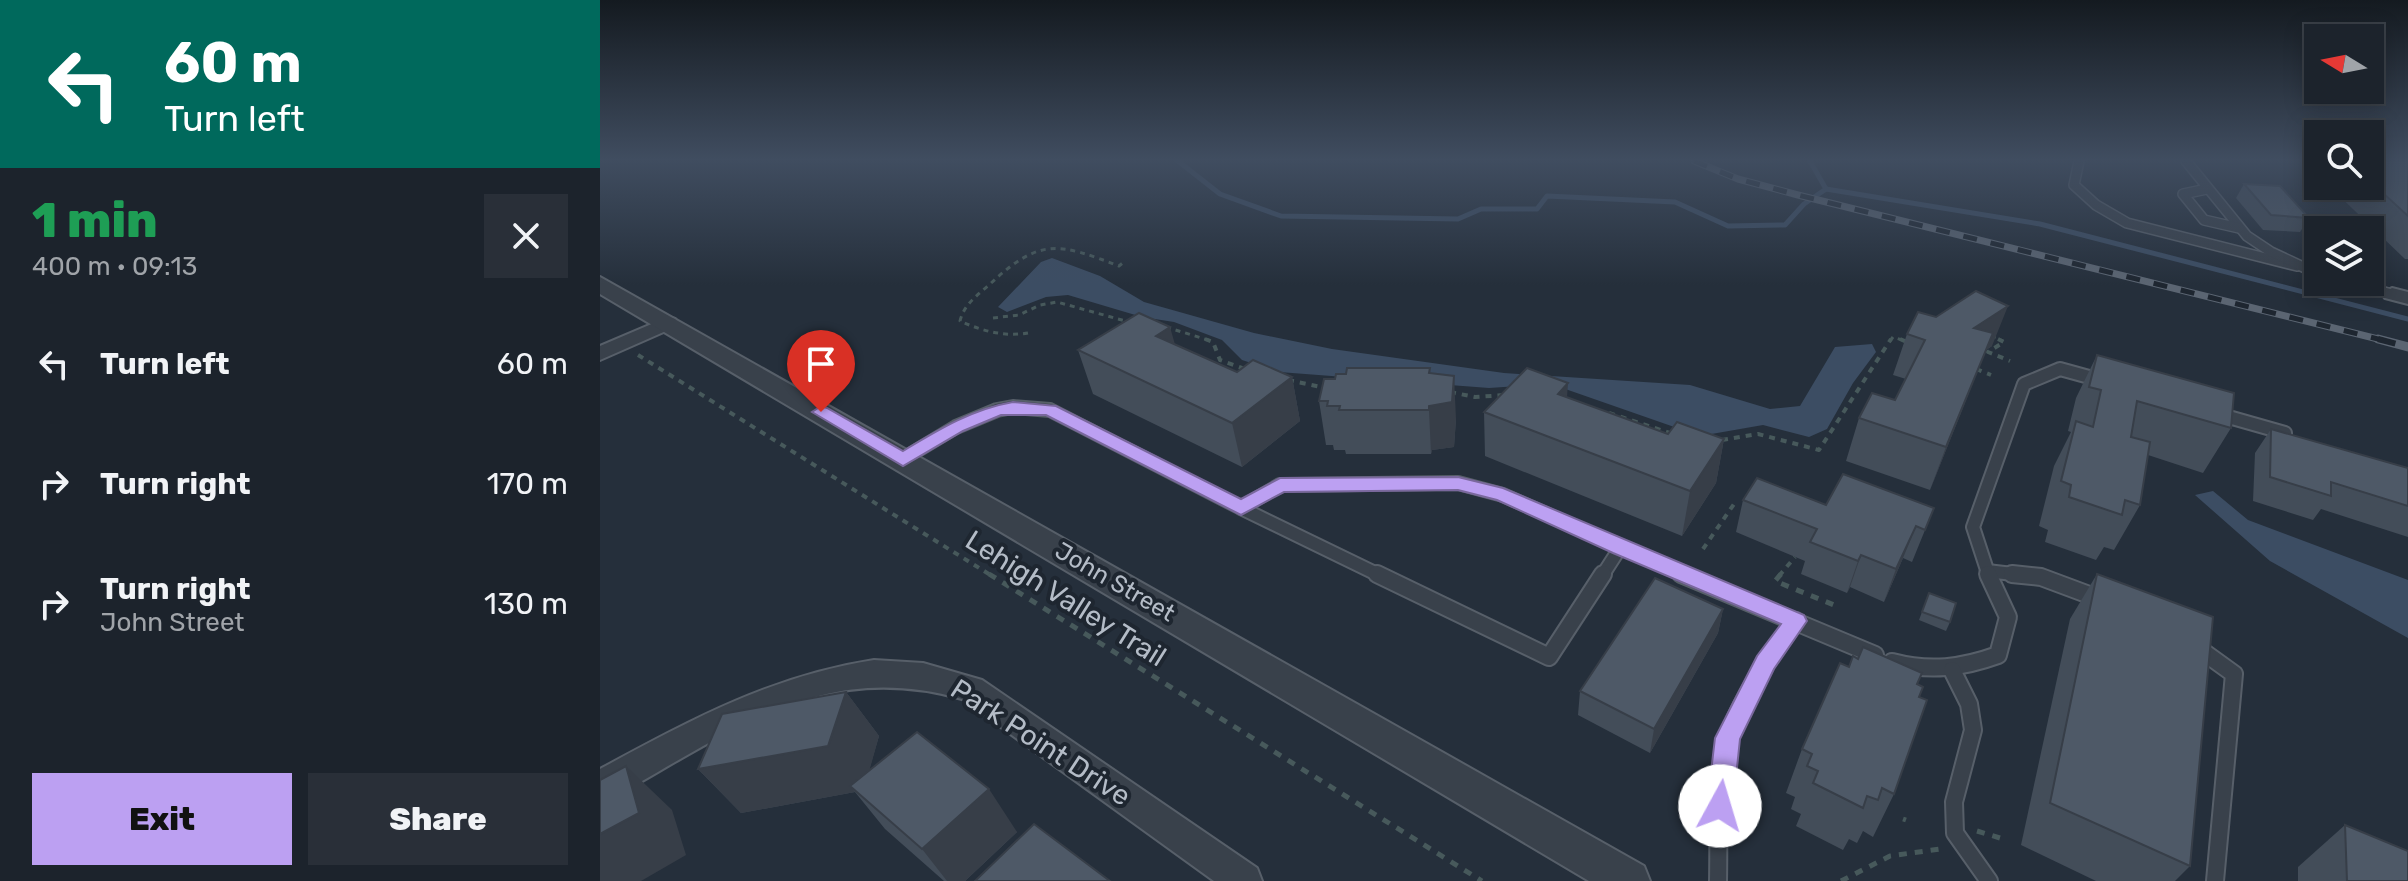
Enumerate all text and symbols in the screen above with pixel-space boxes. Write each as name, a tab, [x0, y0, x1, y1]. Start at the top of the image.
north arrow	[2304, 24, 2384, 104]
map controls	[2304, 24, 2384, 296]
text: 60 m	[164, 30, 302, 96]
icon: left	[32, 32, 136, 136]
text: Turn left	[164, 97, 305, 140]
button: search	[2304, 120, 2384, 200]
text: 1 min	[32, 192, 158, 249]
button: close	[484, 194, 568, 278]
button: layers	[2304, 216, 2384, 296]
text: 400 m · 09:13	[32, 251, 197, 282]
pin	[787, 330, 855, 412]
icon: left	[32, 342, 76, 386]
icon: arrive	[799, 342, 843, 386]
text: Turn left	[100, 346, 230, 382]
text: 60 m	[497, 346, 568, 382]
icon: right	[32, 462, 76, 506]
text: Turn right	[100, 466, 251, 502]
text: 170 m	[487, 466, 568, 502]
street label: Lehigh Valley Trail	[959, 523, 1172, 673]
street label: John Street	[1050, 537, 1180, 627]
text: Turn right	[100, 571, 251, 607]
icon: right	[32, 582, 76, 626]
text: 130 m	[484, 586, 568, 622]
text: John Street	[100, 607, 245, 638]
street label: Park Point Drive	[945, 672, 1137, 813]
position arrow	[1678, 764, 1762, 848]
button: Exit	[32, 773, 292, 865]
button: Share	[308, 773, 568, 865]

